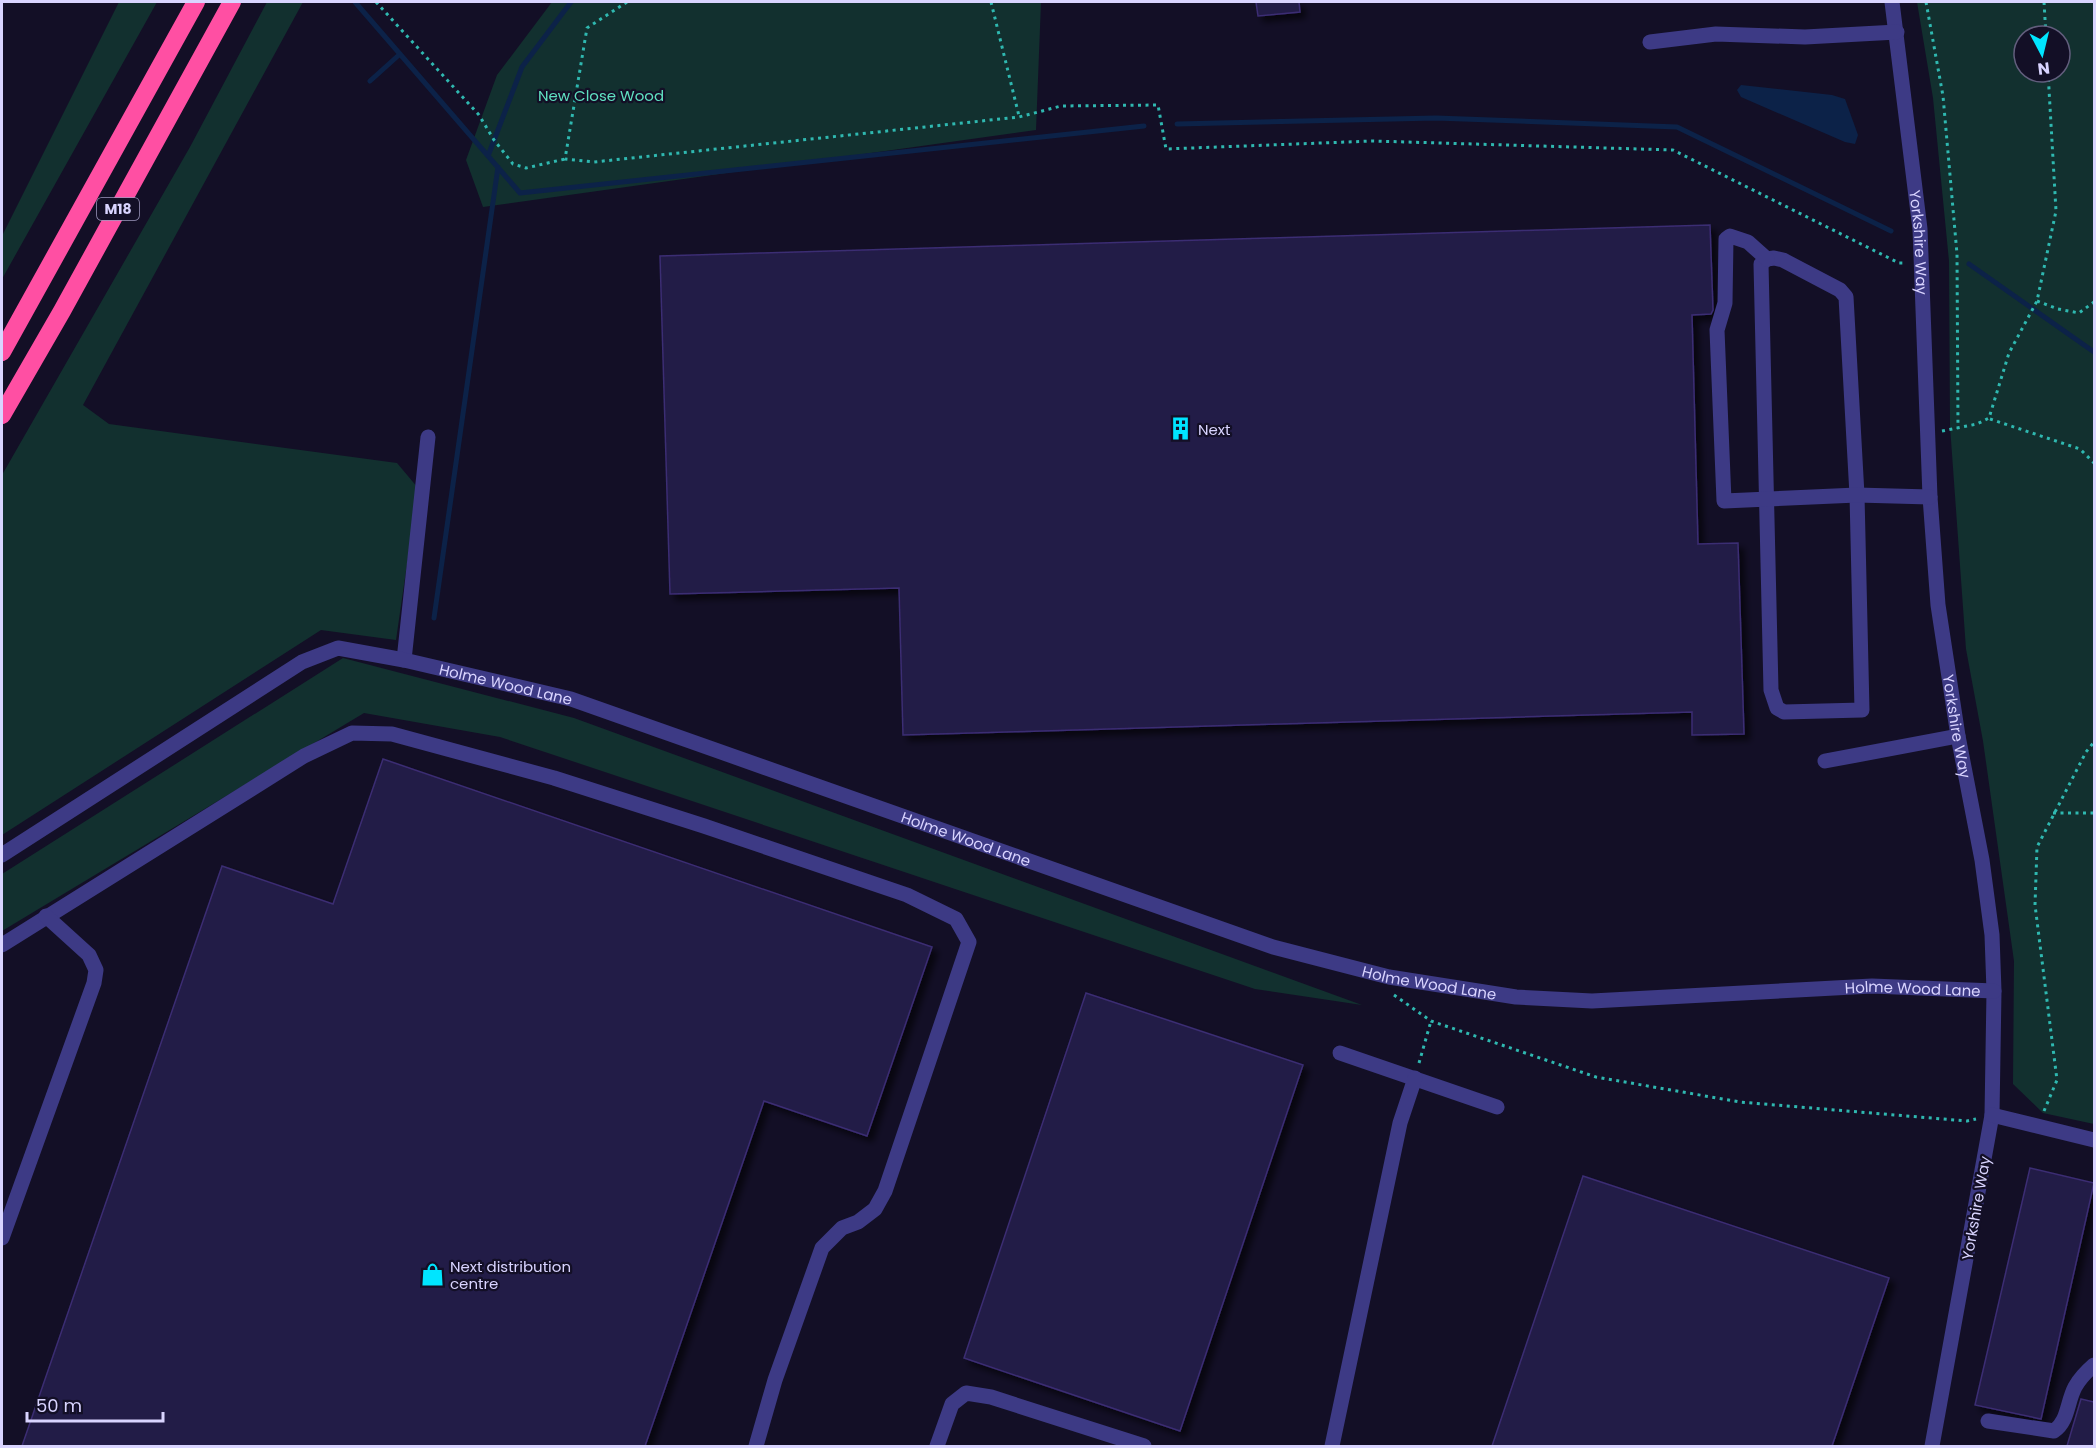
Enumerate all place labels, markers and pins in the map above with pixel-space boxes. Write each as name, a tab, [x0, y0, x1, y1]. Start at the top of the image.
building icon: Next	[1167, 416, 1193, 442]
place label: Next	[1198, 419, 1231, 440]
place label: Next distribution centre	[450, 1256, 571, 1294]
shop icon: Next distribution centre	[419, 1262, 445, 1288]

